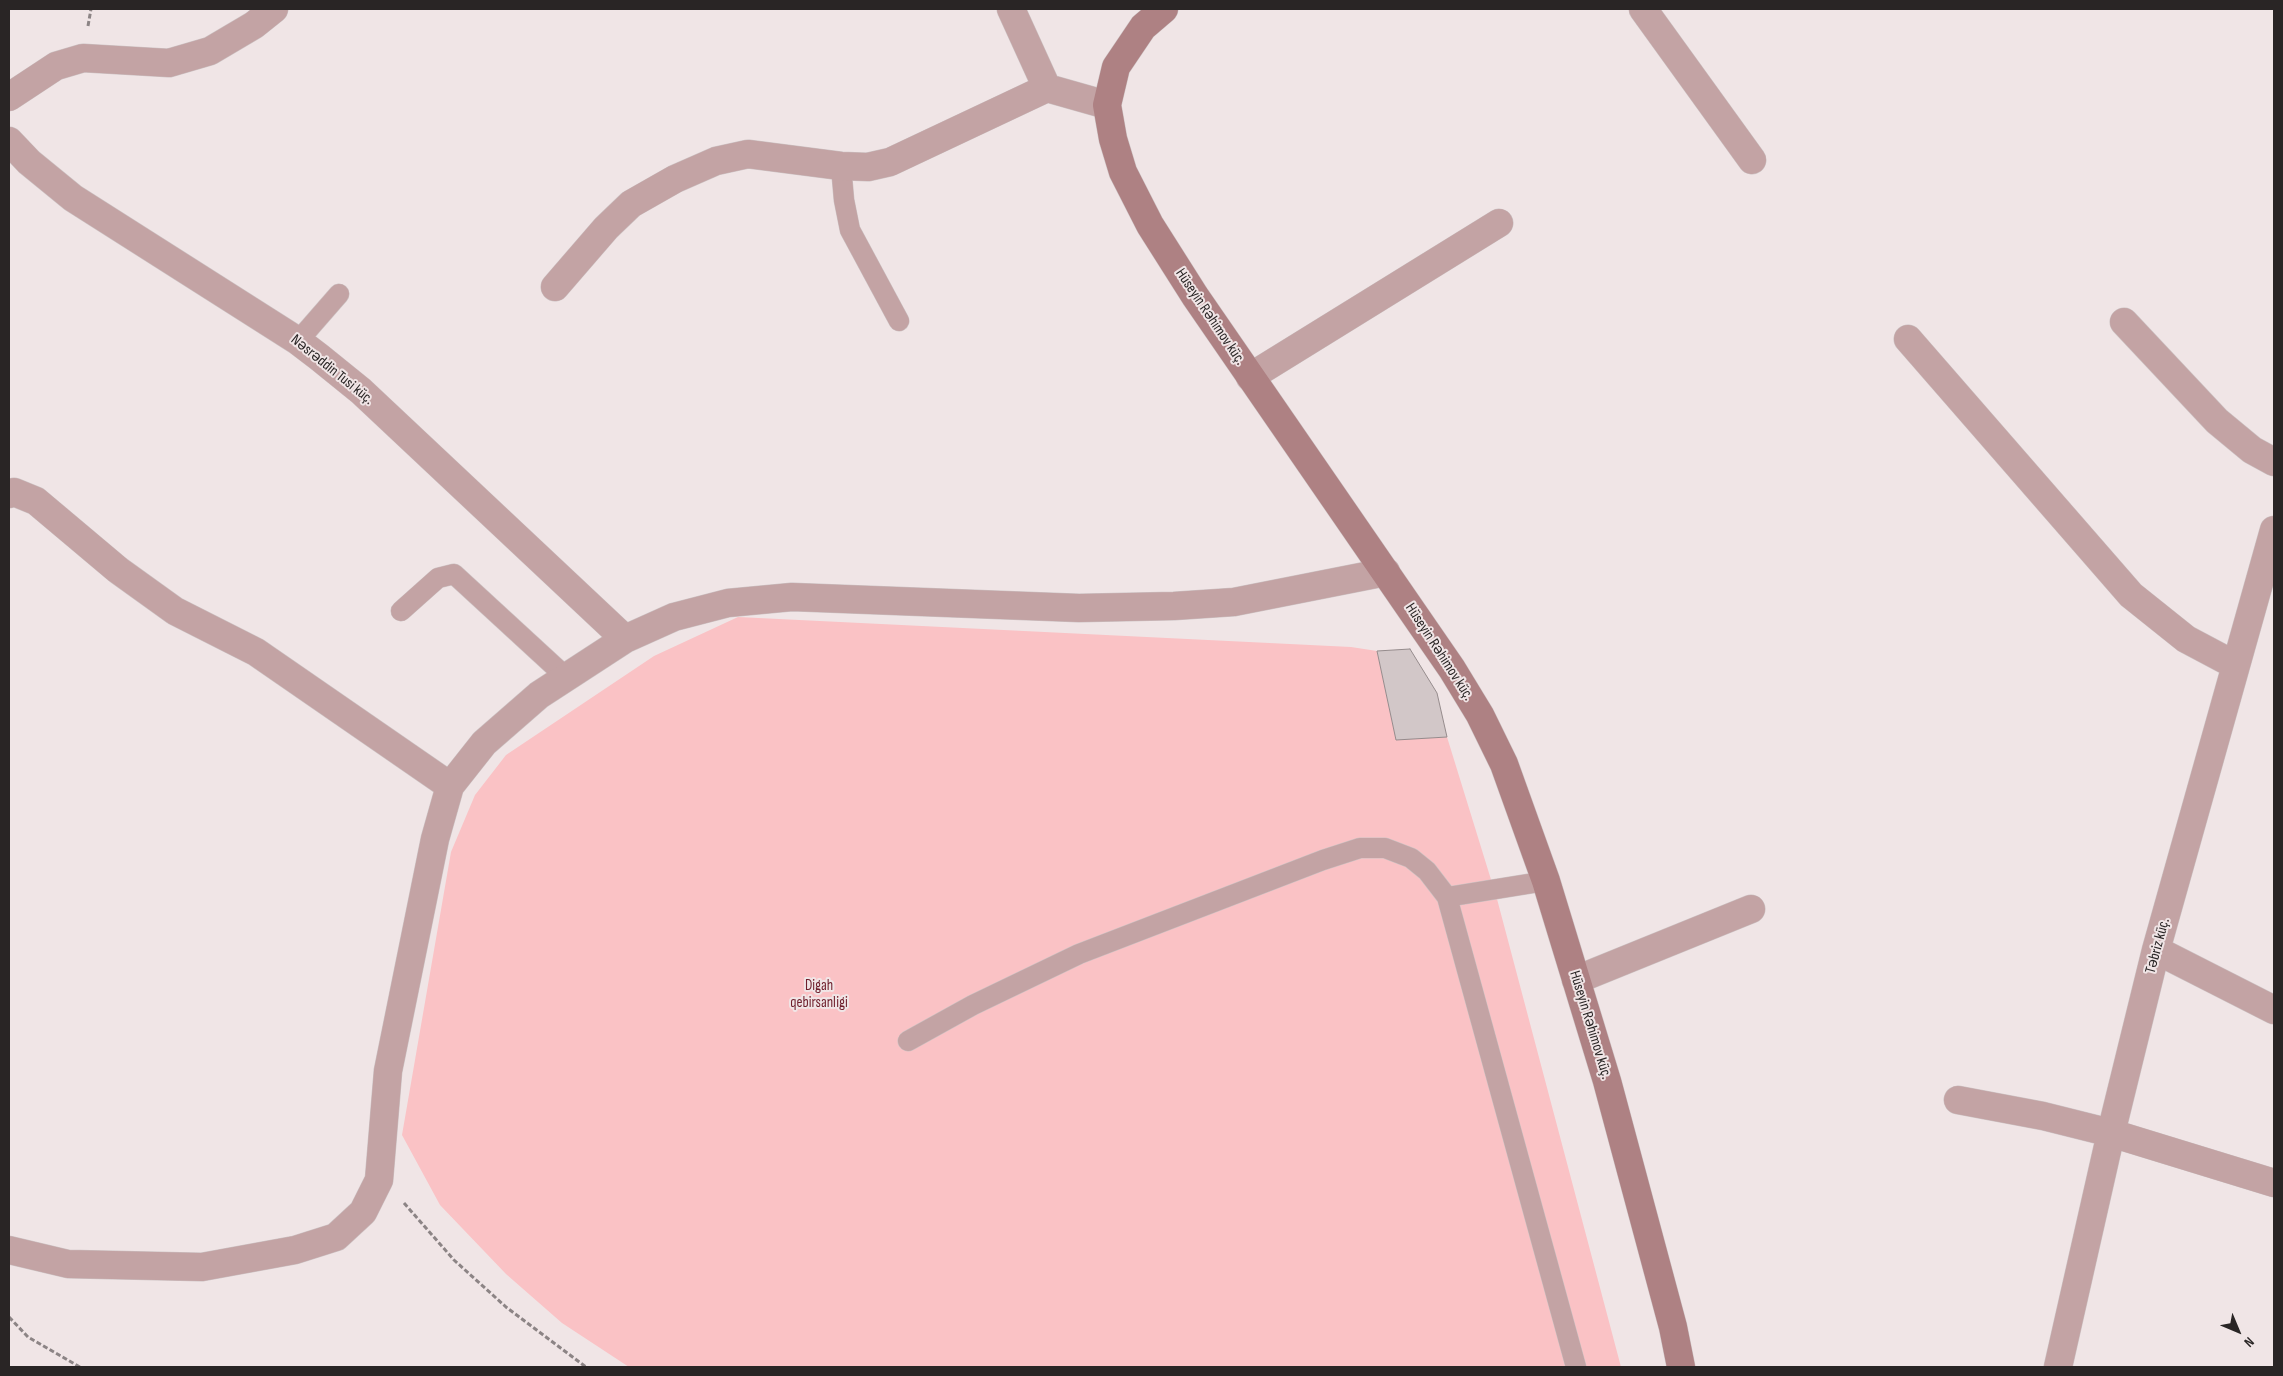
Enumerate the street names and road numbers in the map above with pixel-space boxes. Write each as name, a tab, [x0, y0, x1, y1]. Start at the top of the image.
street label: Hüseyin Rəhimov küç.	[1171, 265, 1249, 369]
street label: Nəsrəddin Tusi küç.	[287, 331, 377, 409]
street label: Hüseyin Rəhimov küç.	[1401, 600, 1477, 704]
street label: Təbriz küç.	[2142, 916, 2174, 976]
street label: Hüseyin Rəhimov küç.	[1565, 969, 1615, 1081]

